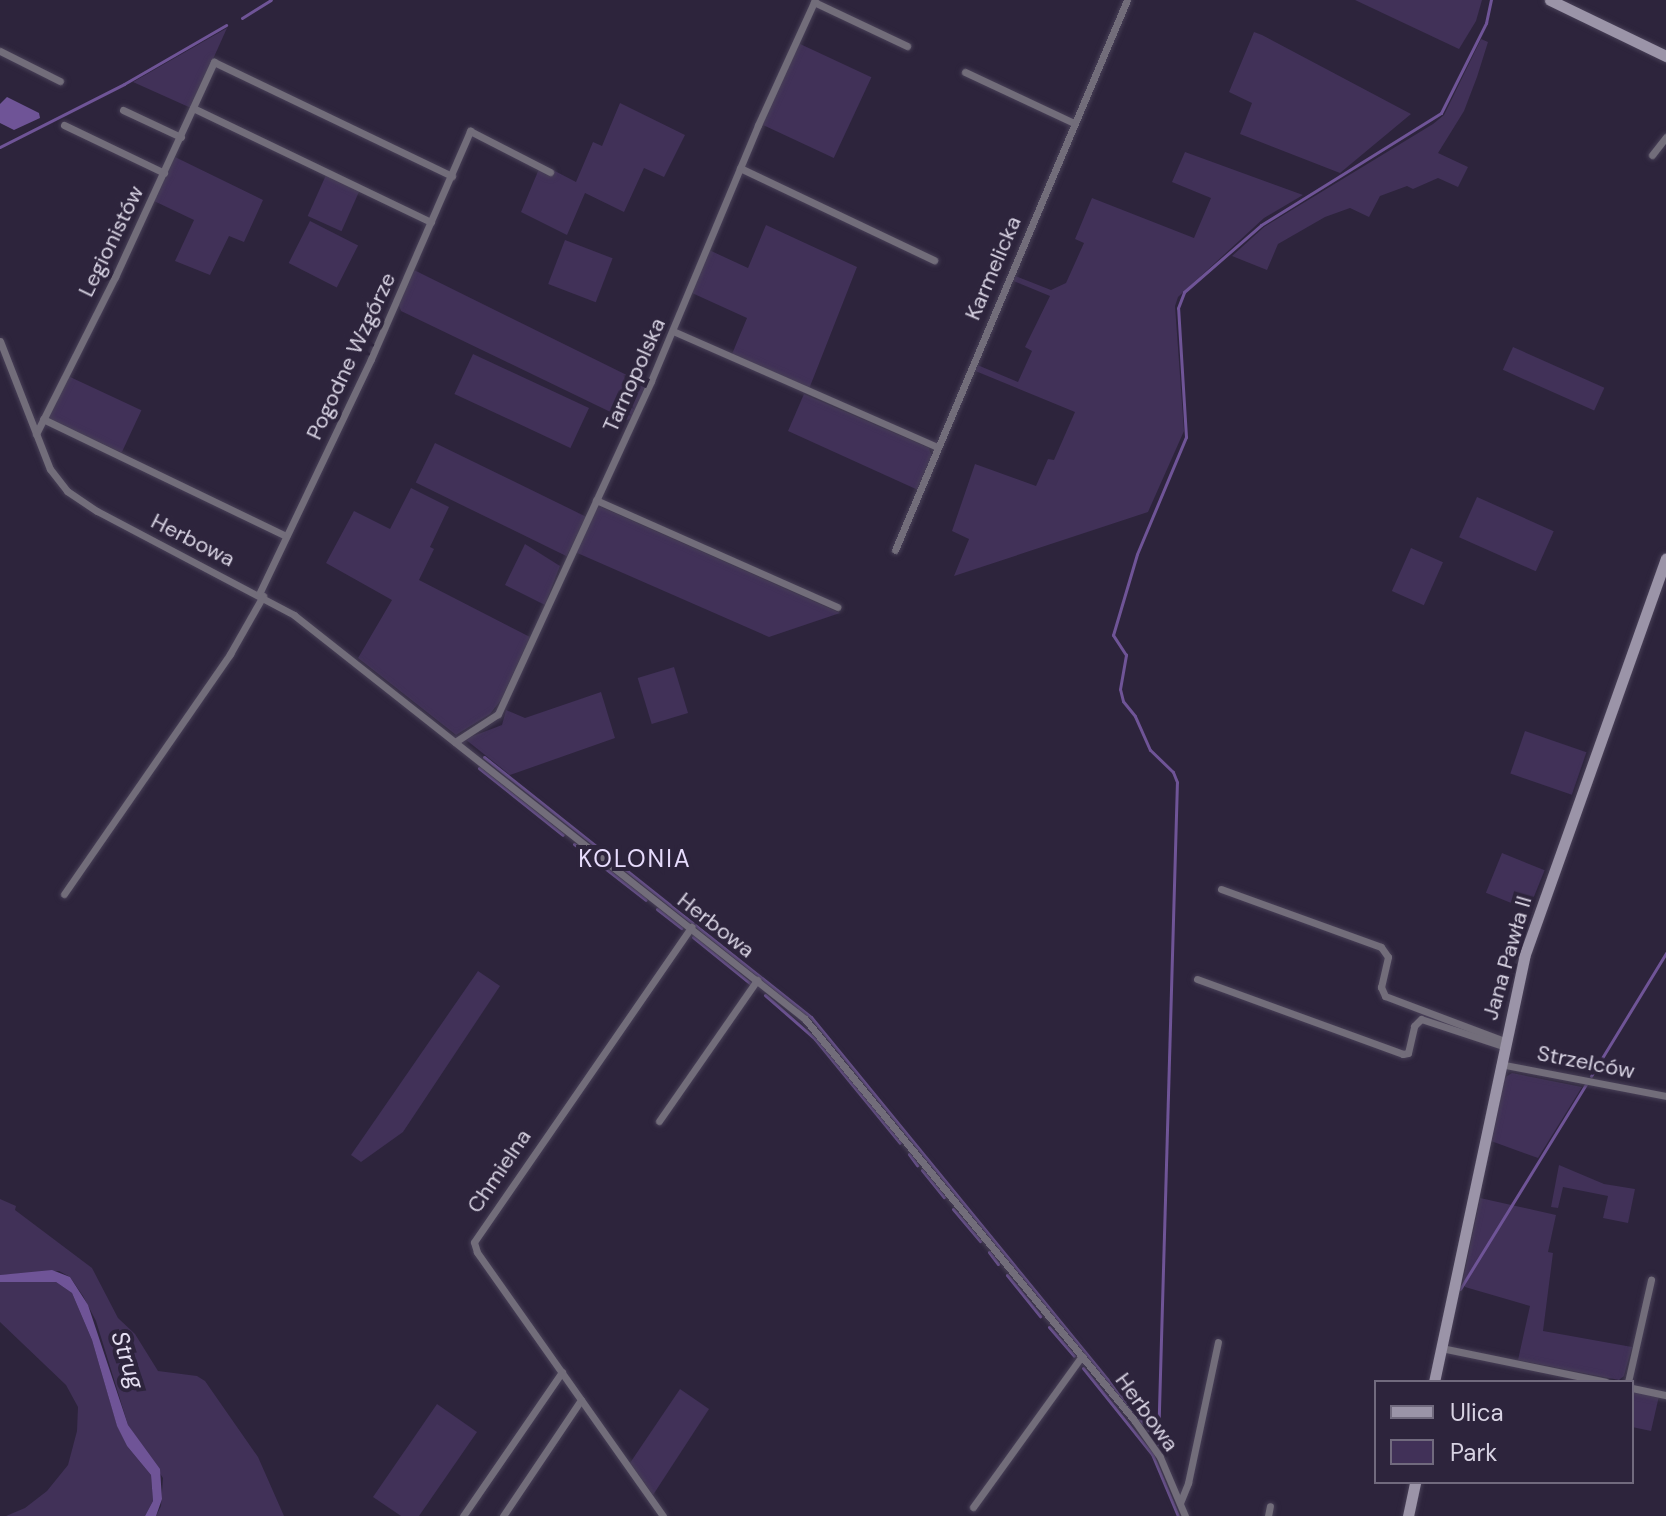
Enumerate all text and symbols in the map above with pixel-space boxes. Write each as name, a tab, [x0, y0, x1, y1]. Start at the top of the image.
street label: Legionistów	[73, 181, 149, 301]
street label: Karmelicka	[959, 212, 1027, 324]
street label: Pogodne Wzgórze	[301, 268, 401, 444]
street label: Tarnopolska	[597, 314, 671, 436]
street label: Herbowa	[147, 508, 239, 572]
district label: KOLONIA	[578, 845, 692, 873]
street label: Herbowa	[672, 887, 760, 963]
street label: Jana Pawła II	[1477, 893, 1537, 1023]
street label: Strzelców	[1535, 1040, 1637, 1084]
street label: Chmielna	[461, 1124, 537, 1218]
water label: Strug	[105, 1327, 151, 1393]
street label: Herbowa	[1110, 1368, 1184, 1456]
legend	[1374, 1380, 1634, 1484]
text: Ulica	[1450, 1397, 1504, 1428]
text: Park	[1450, 1437, 1497, 1468]

